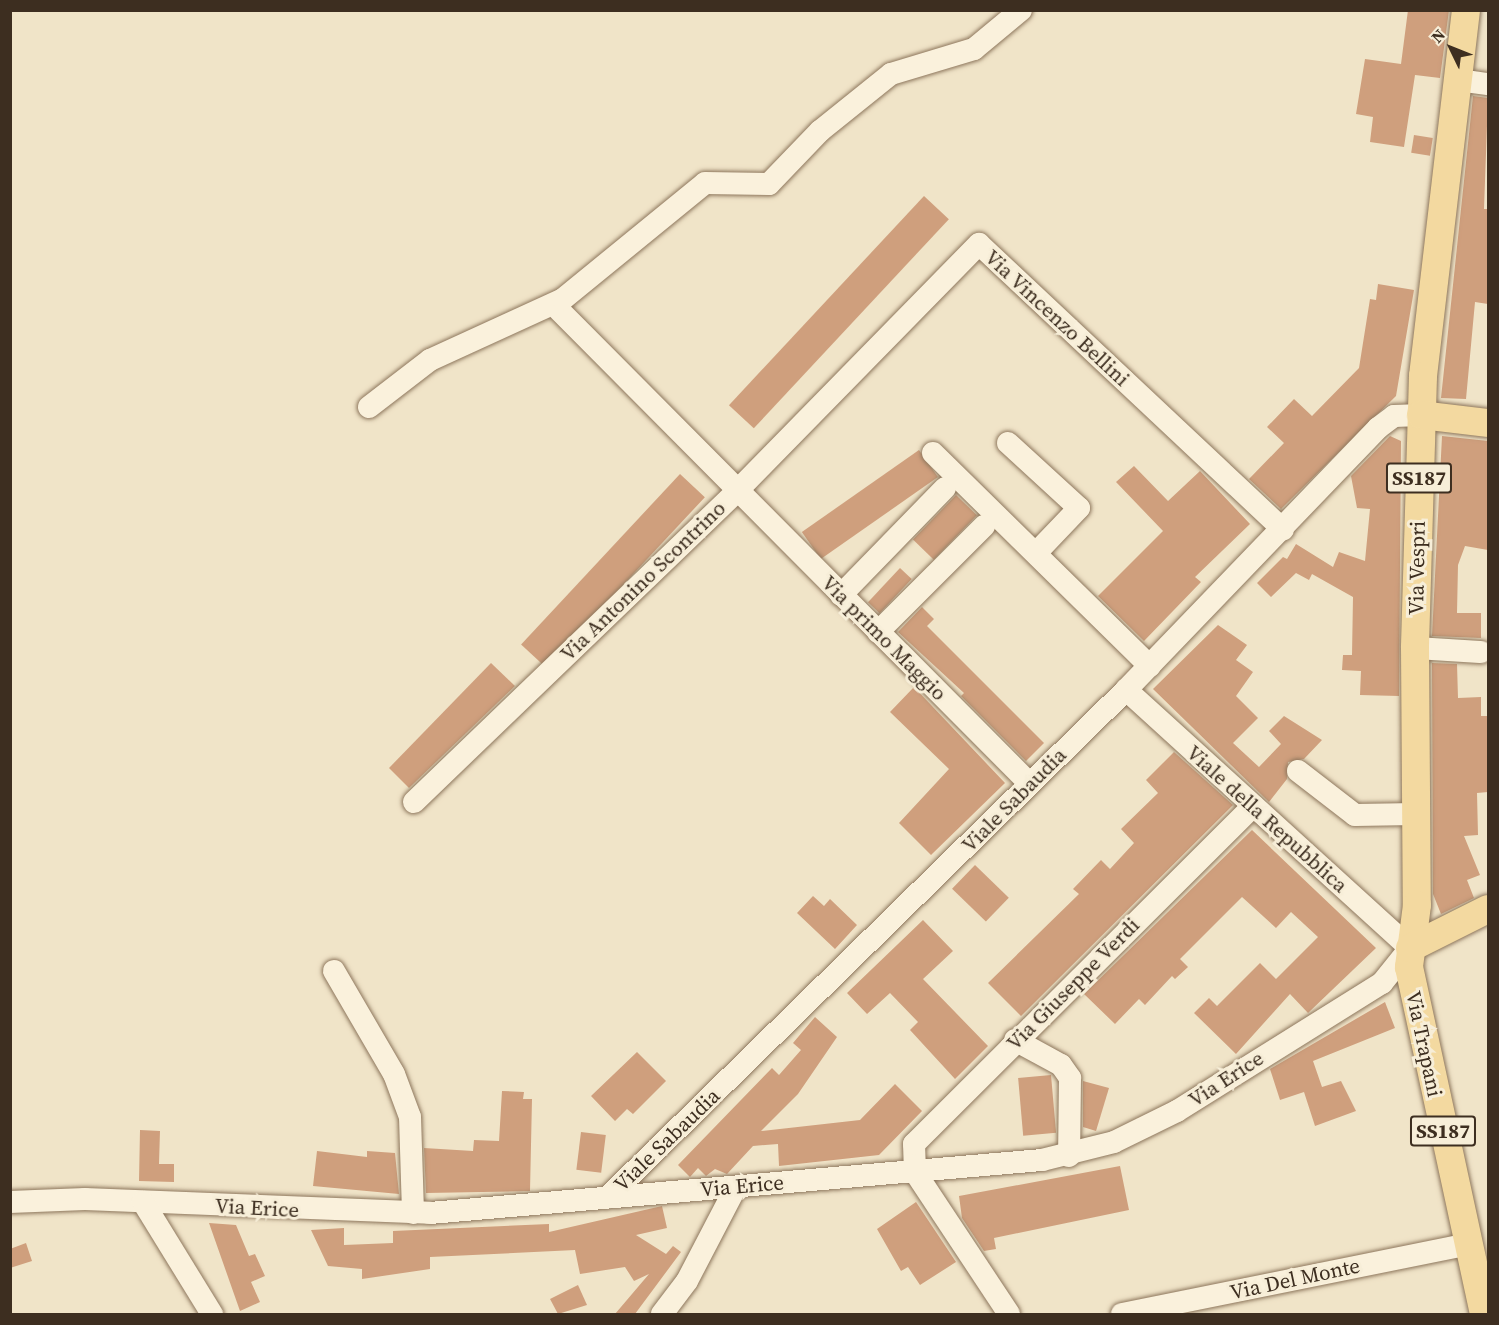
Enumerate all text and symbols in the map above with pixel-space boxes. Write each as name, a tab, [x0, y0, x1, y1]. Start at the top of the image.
north arrow	[1421, 18, 1481, 78]
text: N	[1426, 24, 1450, 47]
street label: Via Vincenzo Bellini	[979, 244, 1135, 392]
road number: SS187	[1384, 461, 1454, 495]
street label: Via Antonino Scontrino	[555, 496, 731, 666]
street label: Via Vespri	[1404, 520, 1430, 616]
street label: Via primo Maggio	[816, 570, 952, 706]
street label: Viale della Repubblica	[1181, 740, 1353, 898]
street label: Viale Sabaudia	[956, 742, 1072, 858]
street label: Via Giuseppe Verdi	[1001, 912, 1145, 1056]
street label: Via Trapani	[1400, 988, 1448, 1100]
street label: Via Erice	[1184, 1046, 1268, 1112]
street label: Viale Sabaudia	[609, 1083, 725, 1197]
road number: SS187	[1408, 1114, 1478, 1148]
street label: Via Erice	[699, 1170, 785, 1202]
street label: Via Erice	[214, 1193, 300, 1223]
street label: Via Del Monte	[1228, 1253, 1362, 1305]

